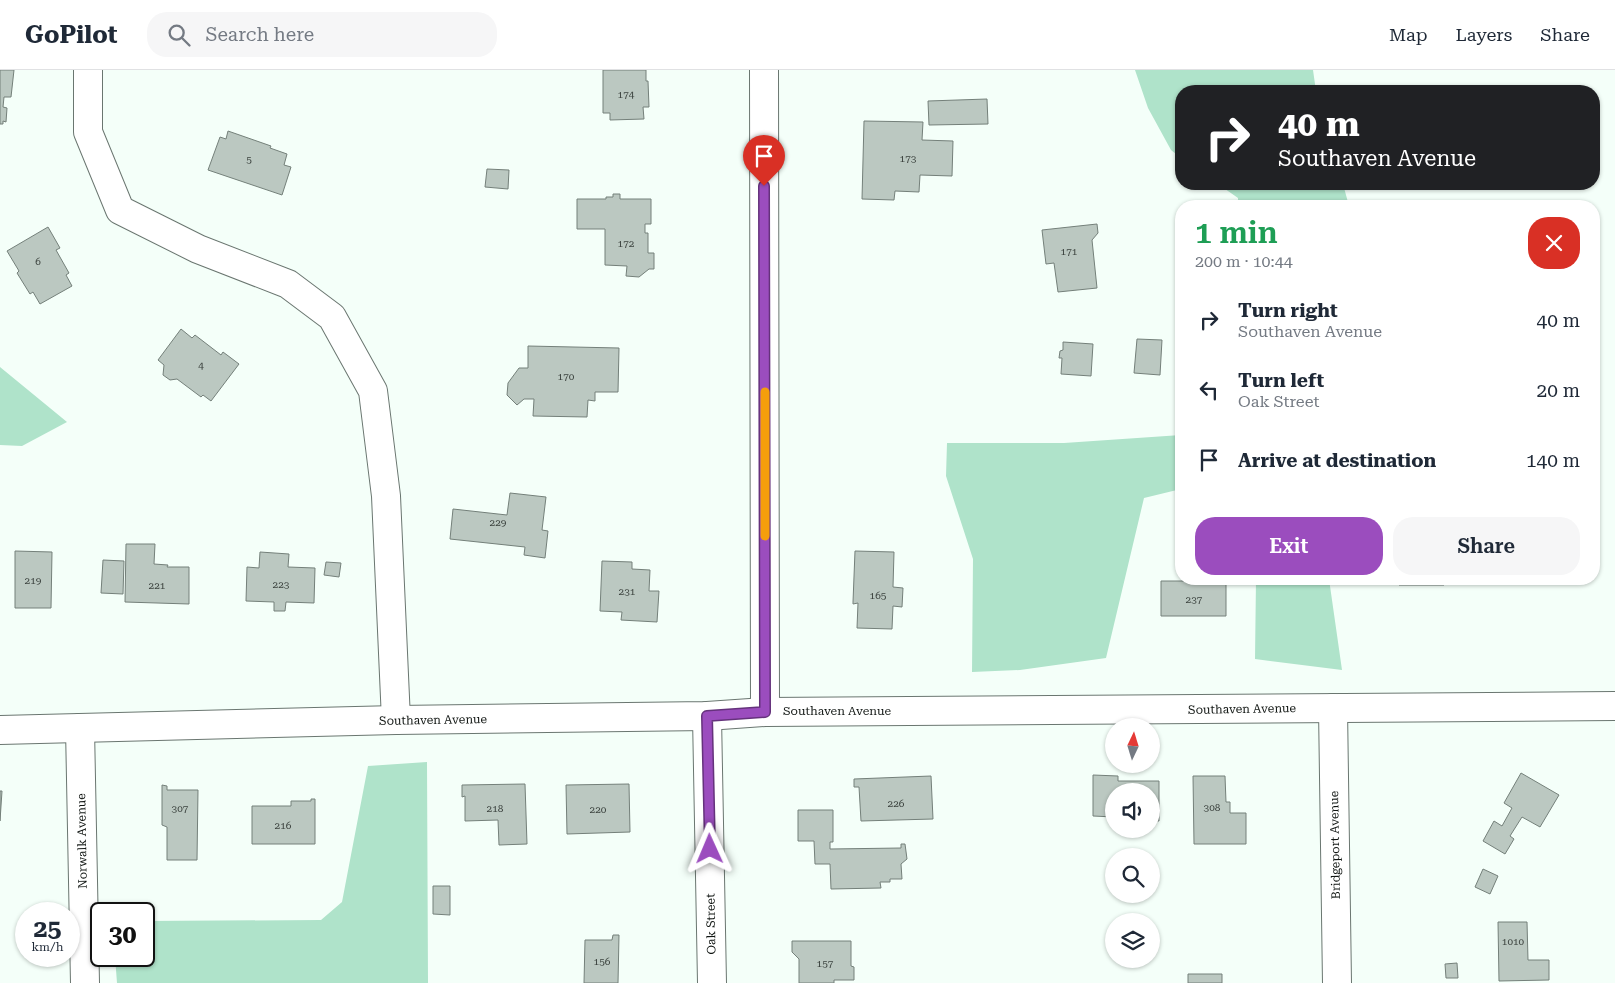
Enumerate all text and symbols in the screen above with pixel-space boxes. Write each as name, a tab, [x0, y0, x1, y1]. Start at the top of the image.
search box	[147, 12, 497, 57]
text: GoPilot	[25, 21, 117, 49]
icon: search	[165, 21, 193, 49]
text: Search here	[205, 23, 314, 46]
text: Map	[1389, 24, 1428, 45]
text: Layers	[1456, 24, 1512, 45]
text: Share	[1540, 24, 1590, 45]
house number: 174	[618, 89, 635, 100]
text: 40 m	[1278, 104, 1360, 145]
icon: right	[1195, 105, 1260, 170]
pin	[743, 135, 785, 186]
icon: arrive	[750, 142, 778, 170]
text: Southaven Avenue	[1278, 146, 1476, 171]
house number: 173	[900, 153, 917, 164]
house number: 5	[246, 154, 252, 165]
text: 1 min	[1195, 215, 1278, 250]
button: close	[1528, 217, 1580, 269]
house number: 172	[618, 238, 635, 249]
house number: 171	[1061, 246, 1078, 257]
text: 200 m · 10:44	[1195, 252, 1293, 271]
house number: 6	[35, 256, 41, 267]
text: Turn right	[1238, 299, 1338, 322]
icon: right	[1195, 306, 1223, 334]
text: 40 m	[1537, 309, 1580, 332]
text: Southaven Avenue	[1238, 322, 1382, 341]
house number: 4	[198, 360, 204, 371]
text: Turn left	[1238, 369, 1324, 392]
house number: 170	[558, 371, 575, 382]
icon: left	[1195, 376, 1223, 404]
text: 20 m	[1537, 379, 1580, 402]
text: Oak Street	[1238, 392, 1319, 411]
icon: arrive	[1195, 446, 1223, 474]
text: Arrive at destination	[1238, 449, 1436, 472]
text: 140 m	[1526, 449, 1580, 472]
house number: 229	[490, 517, 507, 528]
button: Exit	[1195, 517, 1383, 575]
button: Share	[1393, 517, 1580, 575]
house number: 219	[25, 575, 42, 586]
house number: 223	[273, 579, 290, 590]
house number: 221	[149, 580, 166, 591]
house number: 231	[619, 586, 636, 597]
house number: 165	[870, 590, 887, 601]
house number: 237	[1186, 594, 1203, 605]
street label: Southaven Avenue	[1188, 701, 1297, 717]
street label: Southaven Avenue	[783, 704, 891, 718]
street label: Southaven Avenue	[379, 712, 488, 728]
north arrow	[1105, 718, 1160, 772]
map controls	[1105, 718, 1160, 968]
button: sound	[1105, 783, 1160, 838]
street label: Bridgeport Avenue	[1327, 790, 1343, 899]
street label: Norwalk Avenue	[74, 793, 90, 889]
house number: 226	[888, 798, 905, 809]
house number: 308	[1204, 802, 1221, 813]
house number: 307	[172, 803, 189, 814]
house number: 218	[487, 803, 504, 814]
house number: 220	[590, 804, 607, 815]
house number: 216	[275, 820, 292, 831]
position arrow	[683, 822, 735, 874]
button: search	[1105, 848, 1160, 903]
street label: Oak Street	[703, 893, 719, 955]
speed limit sign: 30	[90, 902, 155, 967]
button: layers	[1105, 913, 1160, 968]
text: 25	[33, 914, 62, 943]
house number: 1010	[1502, 936, 1525, 947]
text: km/h	[31, 940, 64, 954]
house number: 156	[594, 956, 611, 967]
house number: 157	[817, 958, 834, 969]

